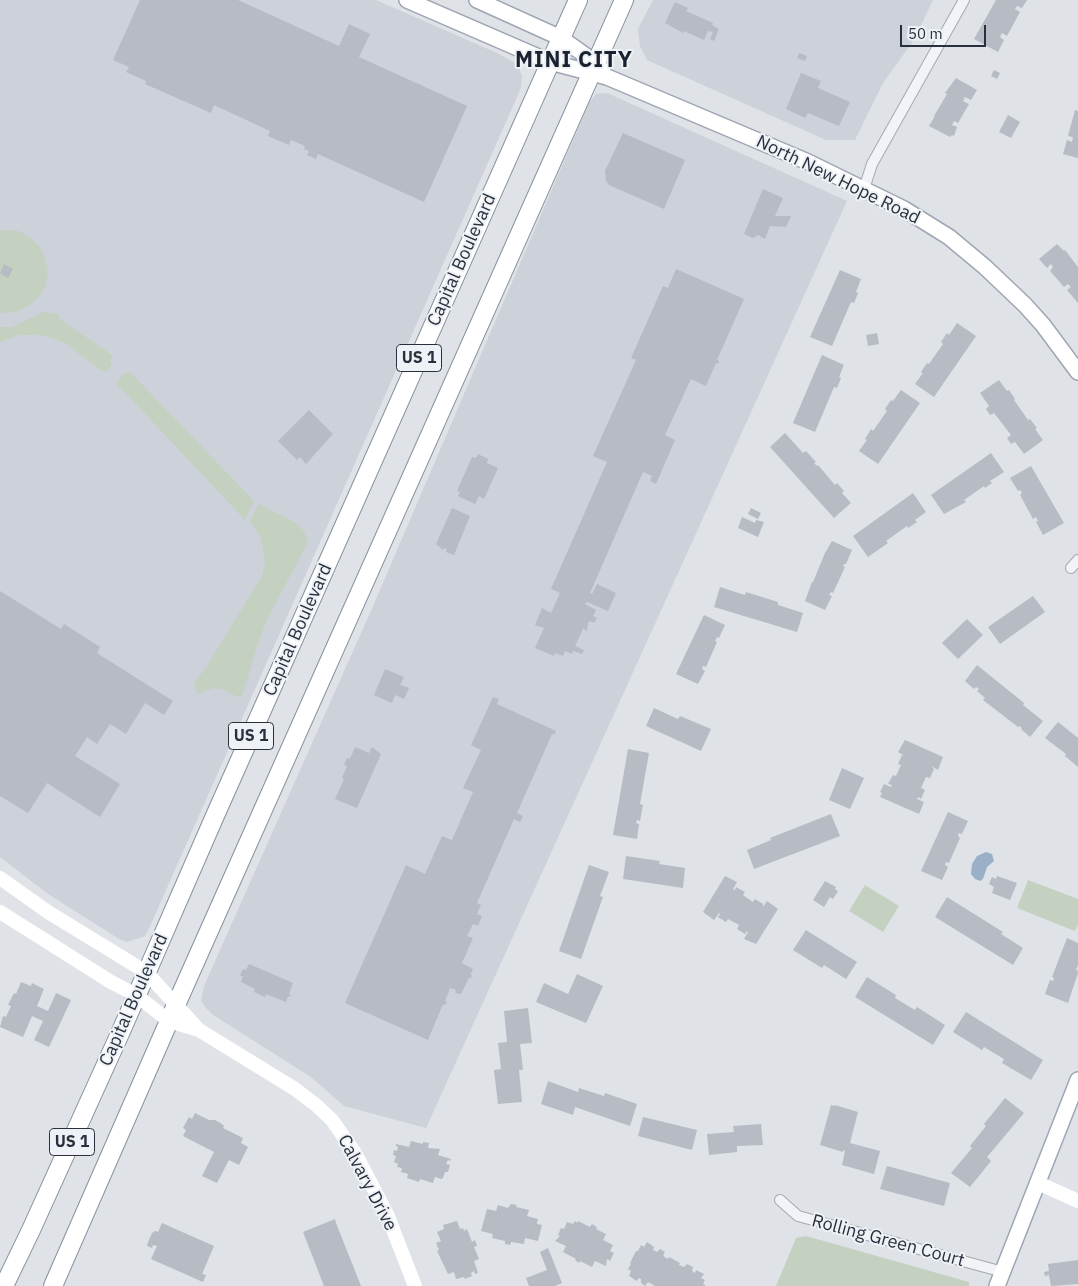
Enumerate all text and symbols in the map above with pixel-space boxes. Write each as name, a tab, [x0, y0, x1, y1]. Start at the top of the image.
scale bar	[903, 15, 989, 47]
text: 50 m	[908, 24, 943, 43]
district label: MINI CITY	[514, 48, 634, 74]
street label: North New Hope Road	[753, 131, 923, 229]
street label: Capital Boulevard	[423, 190, 501, 330]
road number: US 1	[396, 344, 442, 372]
street label: Capital Boulevard	[259, 560, 337, 700]
road number: US 1	[228, 722, 274, 749]
street label: Capital Boulevard	[95, 930, 173, 1070]
road number: US 1	[50, 1128, 94, 1156]
street label: Calvary Drive	[333, 1131, 401, 1235]
street label: Rolling Green Court	[809, 1210, 967, 1272]

